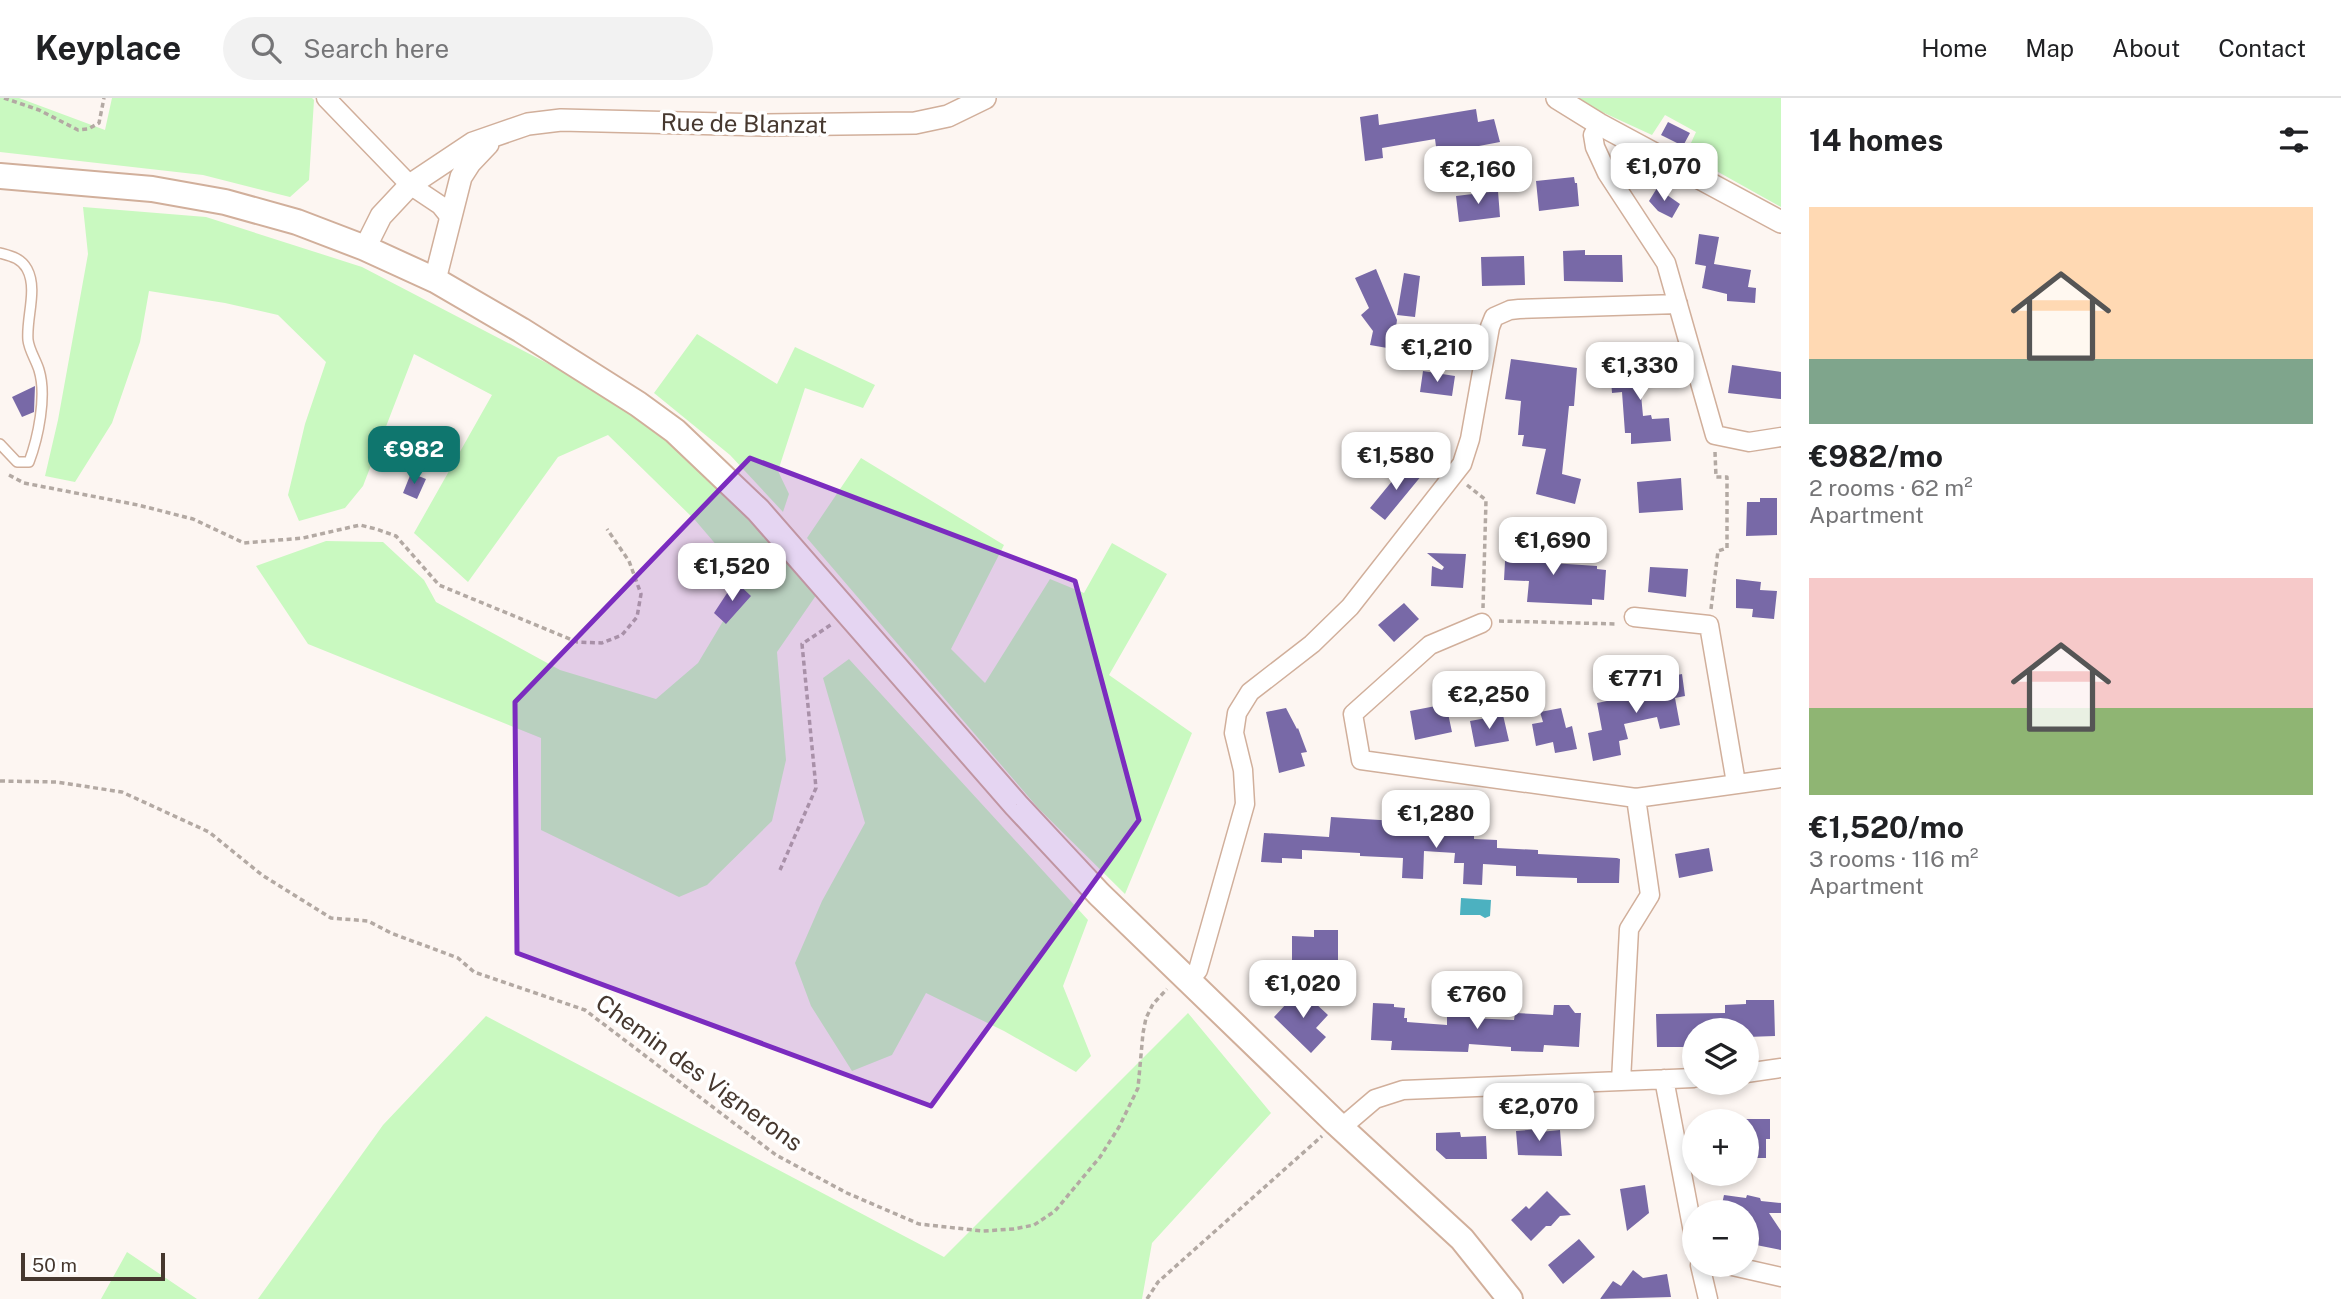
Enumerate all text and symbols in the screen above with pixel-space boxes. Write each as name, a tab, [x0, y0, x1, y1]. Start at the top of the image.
search box	[223, 17, 713, 80]
text: Keyplace	[35, 29, 181, 67]
icon: search	[247, 29, 285, 67]
text: Search here	[303, 33, 449, 64]
text: Home	[1921, 34, 1987, 62]
text: Map	[2025, 34, 2074, 62]
text: About	[2112, 34, 2180, 62]
text: Contact	[2218, 34, 2306, 62]
street label: Rue de Blanzat	[660, 108, 828, 138]
icon: filters	[2275, 121, 2313, 159]
text: 14 homes	[1809, 122, 1943, 158]
pin: €1,070	[1607, 144, 1721, 203]
pin: €2,160	[1421, 146, 1535, 206]
text: €1,070	[1627, 152, 1701, 179]
text: €2,160	[1440, 155, 1516, 182]
icon: home	[1998, 253, 2124, 379]
pin: €1,210	[1380, 324, 1494, 384]
text: €1,210	[1402, 333, 1472, 360]
pin: €1,330	[1583, 342, 1697, 402]
text: €1,330	[1602, 351, 1678, 378]
pin: €982	[373, 426, 455, 486]
pin: €1,580	[1339, 432, 1453, 492]
text: €982	[384, 435, 444, 462]
text: €982/mo	[1809, 438, 1943, 474]
text: €1,580	[1358, 441, 1434, 468]
text: 2 rooms · 62 m²	[1809, 474, 1973, 501]
text: Apartment	[1809, 501, 1924, 528]
pin: €1,690	[1496, 518, 1610, 577]
text: €1,690	[1515, 526, 1591, 553]
pin: €1,520	[675, 544, 789, 603]
text: €1,520	[694, 552, 770, 579]
icon: home	[1998, 624, 2124, 750]
pin: €771	[1595, 656, 1677, 715]
text: €771	[1609, 664, 1663, 691]
pin: €2,250	[1432, 672, 1546, 731]
text: €2,250	[1448, 680, 1530, 707]
pin: €1,280	[1379, 790, 1493, 850]
text: €1,280	[1398, 799, 1474, 826]
text: €1,520/mo	[1809, 809, 1964, 845]
text: 3 rooms · 116 m²	[1809, 845, 1979, 872]
text: Apartment	[1809, 872, 1924, 899]
pin: €1,020	[1246, 960, 1360, 1020]
text: €1,020	[1265, 969, 1341, 996]
pin: €760	[1436, 972, 1518, 1031]
text: €760	[1447, 980, 1507, 1007]
street label: Chemin des Vignerons	[591, 988, 808, 1157]
map controls	[1682, 1018, 1759, 1277]
button: layers	[1682, 1018, 1759, 1095]
pin: €2,070	[1482, 1084, 1596, 1143]
text: €2,070	[1499, 1092, 1579, 1119]
button: +	[1682, 1109, 1759, 1186]
button: −	[1682, 1200, 1759, 1277]
scale bar	[21, 1250, 164, 1282]
text: 50 m	[32, 1254, 77, 1276]

